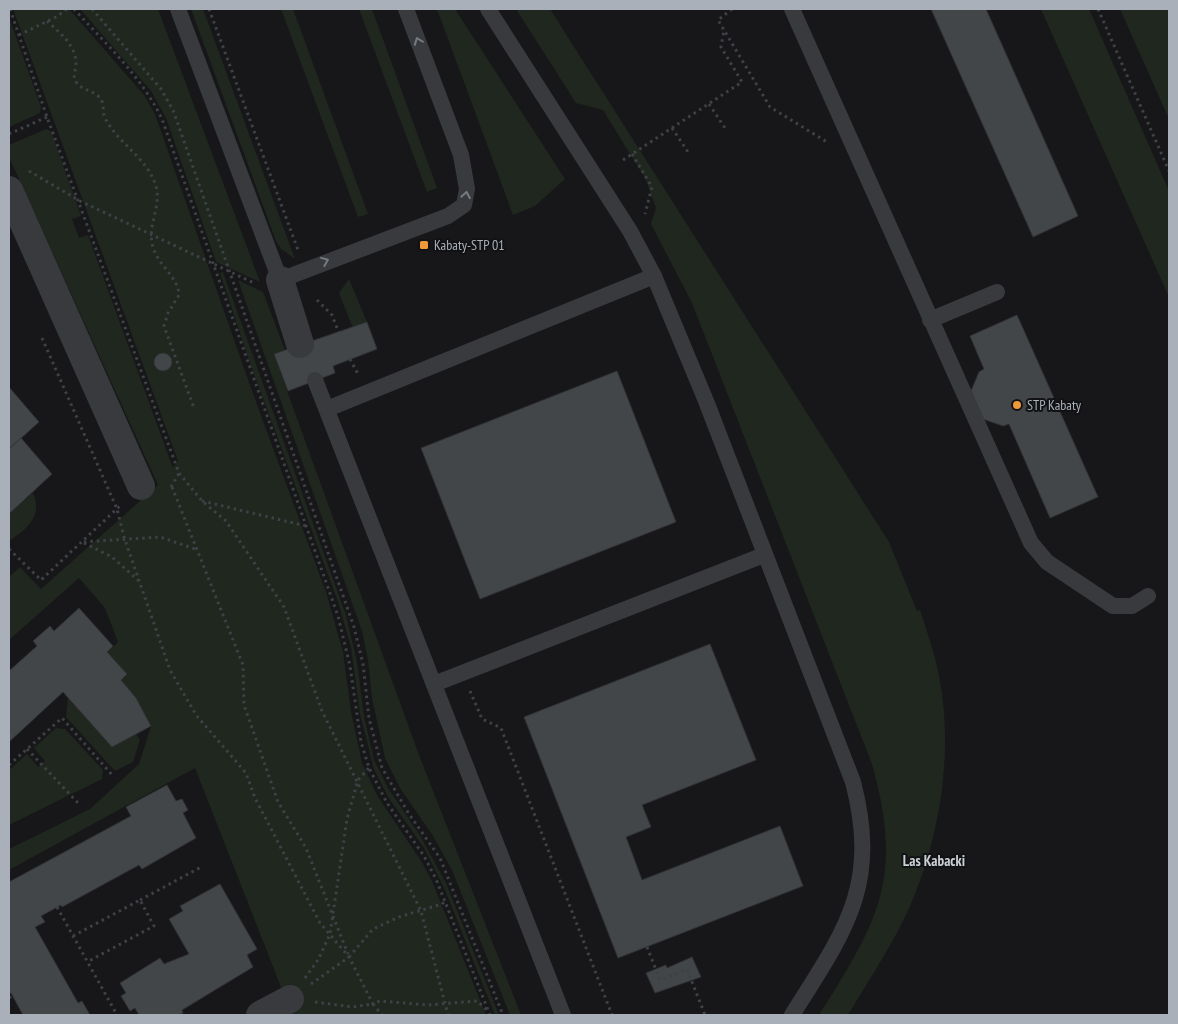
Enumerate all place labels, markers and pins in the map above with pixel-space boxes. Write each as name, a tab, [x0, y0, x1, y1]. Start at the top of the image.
place label: Kabaty-STP 01	[434, 236, 505, 254]
marker: Kabaty-STP 01	[418, 239, 430, 251]
place label: STP Kabaty	[1027, 396, 1082, 414]
marker: STP Kabaty	[1011, 399, 1023, 411]

